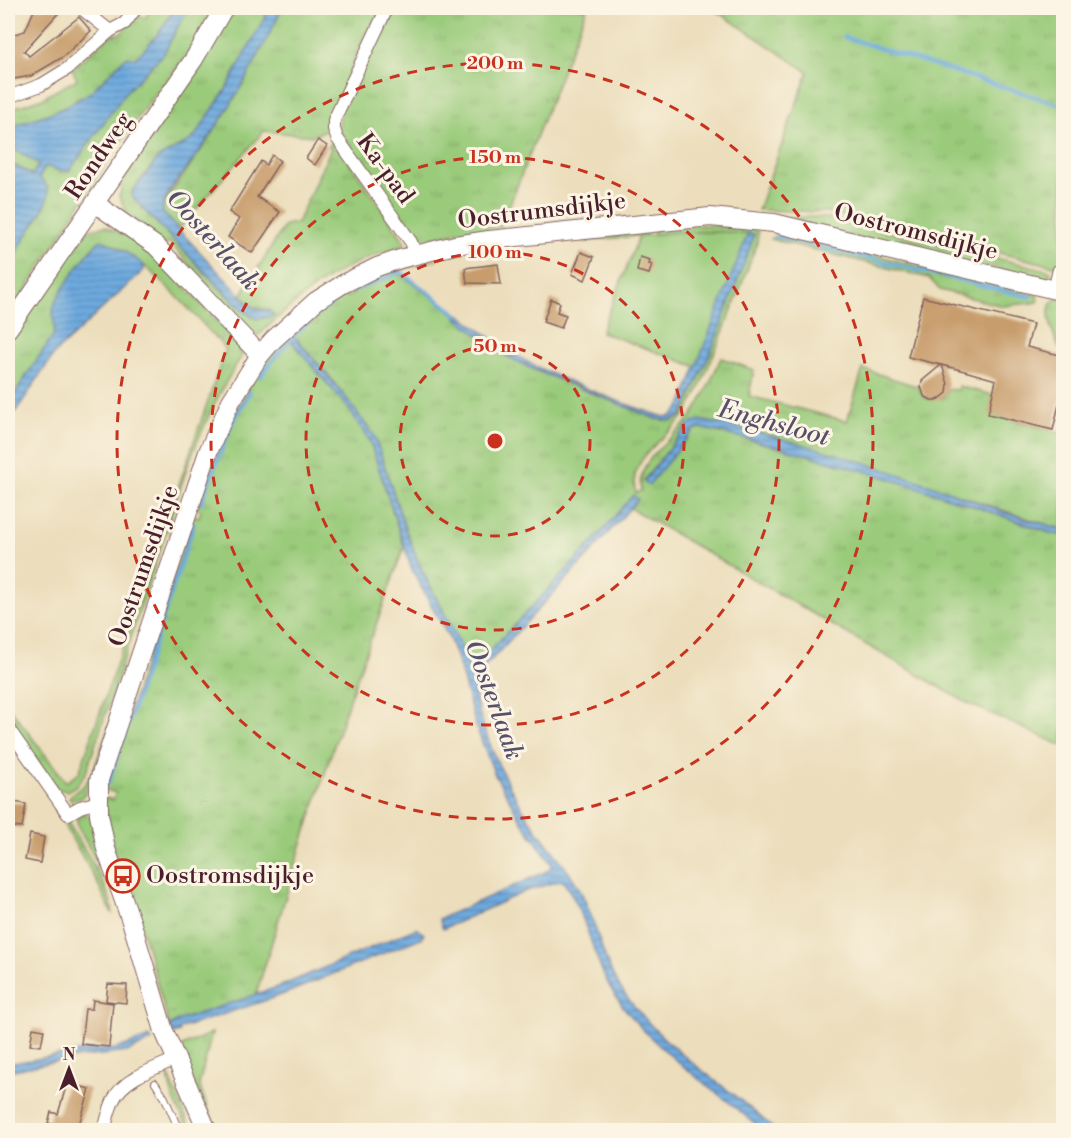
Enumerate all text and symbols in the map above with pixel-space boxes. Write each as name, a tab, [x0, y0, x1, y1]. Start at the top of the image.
text: 200 m	[467, 52, 524, 75]
street label: Rondweg	[59, 106, 139, 205]
street label: Ka-pad	[349, 128, 421, 210]
text: 150 m	[469, 146, 522, 169]
water label: Oosterlaak	[159, 183, 267, 297]
street label: Oostrumsdijkje	[456, 186, 628, 236]
street label: Oostromsdijkje	[831, 197, 1001, 267]
text: 100 m	[468, 241, 522, 264]
text: 50 m	[473, 335, 517, 358]
water label: Enghsloot	[714, 393, 833, 453]
centre of rings	[485, 431, 505, 451]
street label: Oostrumsdijkje	[102, 481, 186, 651]
water label: Oosterlaak	[458, 636, 530, 764]
bus stop icon: Oostromsdijkje	[105, 858, 141, 894]
place label: Oostromsdijkje	[146, 861, 314, 891]
north arrow	[39, 1039, 99, 1099]
text: N	[63, 1045, 76, 1065]

